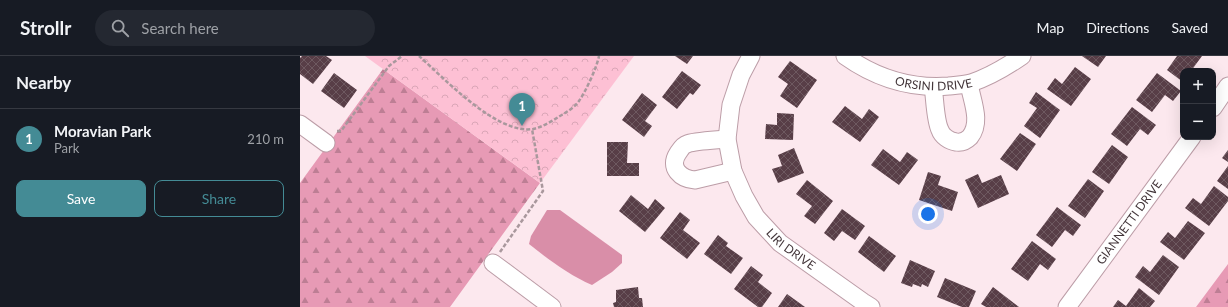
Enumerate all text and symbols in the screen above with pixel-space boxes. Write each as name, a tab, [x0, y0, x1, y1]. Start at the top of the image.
search box	[95, 10, 375, 46]
text: Strollr	[20, 16, 71, 39]
icon: search	[109, 17, 131, 39]
text: Search here	[141, 19, 219, 37]
text: Map	[1037, 19, 1064, 36]
text: Directions	[1086, 19, 1149, 36]
text: Saved	[1171, 19, 1208, 36]
map controls	[1180, 68, 1216, 140]
button: +	[1180, 68, 1216, 104]
text: Nearby	[16, 72, 71, 93]
street label: ORSINI DRIVE	[893, 73, 974, 94]
pin: 1	[509, 93, 535, 126]
button: −	[1180, 104, 1216, 140]
text: Moravian Park	[54, 122, 151, 140]
text: 1	[25, 131, 33, 147]
text: 210 m	[247, 131, 284, 147]
text: Park	[54, 140, 79, 156]
street label: GIANNETTI DRIVE	[1093, 177, 1165, 267]
button: Save	[16, 180, 146, 217]
button: Share	[154, 180, 284, 217]
your location	[918, 204, 938, 224]
street label: LIRI DRIVE	[763, 225, 819, 273]

